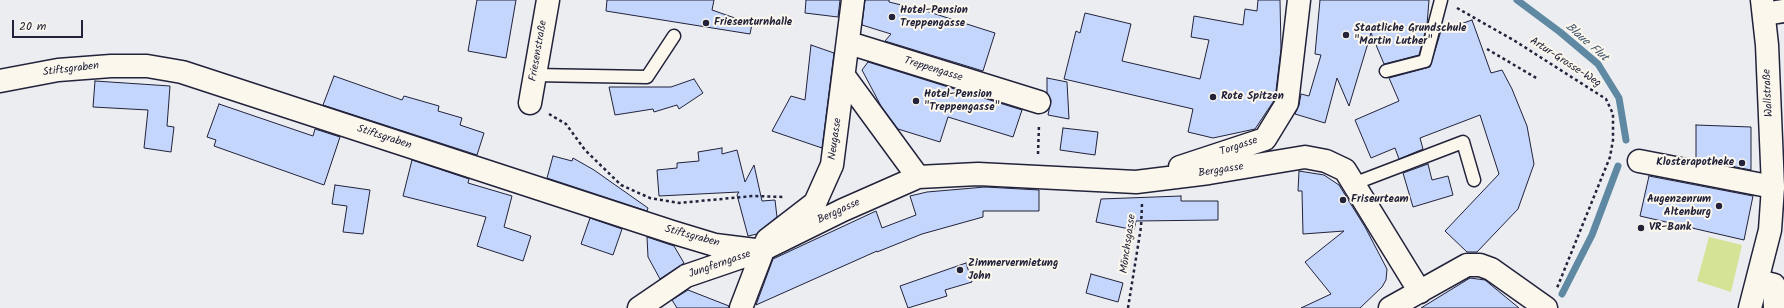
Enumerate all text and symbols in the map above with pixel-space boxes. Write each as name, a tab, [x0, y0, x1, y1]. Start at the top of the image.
place label: Hotel-Pension Treppengasse	[900, 4, 968, 30]
scale bar	[14, 12, 85, 38]
marker: Hotel-Pension Treppengasse	[887, 12, 897, 22]
place label: Friesenturnhalle	[714, 16, 792, 30]
text: 20 m	[19, 17, 46, 36]
marker: Friesenturnhalle	[701, 18, 711, 28]
street label: Friesenstraße	[527, 20, 551, 82]
water label: Blaue Flut	[1562, 21, 1610, 65]
place label: Staatliche Grundschule "Martin Luther"	[1354, 22, 1466, 48]
marker: Staatliche Grundschule "Martin Luther"	[1341, 30, 1351, 40]
street label: Artur-Grosse-Weg	[1527, 35, 1603, 91]
street label: Treppengasse	[902, 55, 964, 85]
street label: Stiftsgraben	[42, 60, 100, 80]
street label: Wallstraße	[1761, 69, 1777, 117]
place label: Hotel-Pension "Treppengasse"	[924, 88, 1000, 114]
place label: Rote Spitzen	[1221, 90, 1284, 104]
marker: Rote Spitzen	[1208, 92, 1218, 102]
marker: Hotel-Pension "Treppengasse"	[911, 96, 921, 106]
street label: Neugasse	[827, 117, 845, 161]
street label: Stiftsgraben	[355, 123, 413, 153]
street label: Torgasse	[1218, 134, 1260, 160]
place label: Klosterapotheke	[1656, 156, 1734, 170]
marker: Klosterapotheke	[1737, 158, 1747, 168]
street label: Berggasse	[1197, 161, 1245, 181]
place label: Friseurteam	[1351, 193, 1409, 207]
place label: Augenzenrum Altenburg	[1647, 193, 1711, 219]
marker: Friseurteam	[1338, 195, 1348, 205]
street label: Berggasse	[816, 196, 862, 228]
marker: Augenzenrum Altenburg	[1714, 201, 1724, 211]
street label: Mönchsgasse	[1118, 214, 1140, 274]
place label: VR-Bank	[1649, 221, 1691, 235]
street label: Stiftsgraben	[663, 223, 721, 251]
marker: VR-Bank	[1636, 223, 1646, 233]
street label: Jungferngasse	[687, 248, 753, 282]
place label: Zimmervermietung John	[968, 257, 1058, 283]
marker: Zimmervermietung John	[955, 265, 965, 275]

